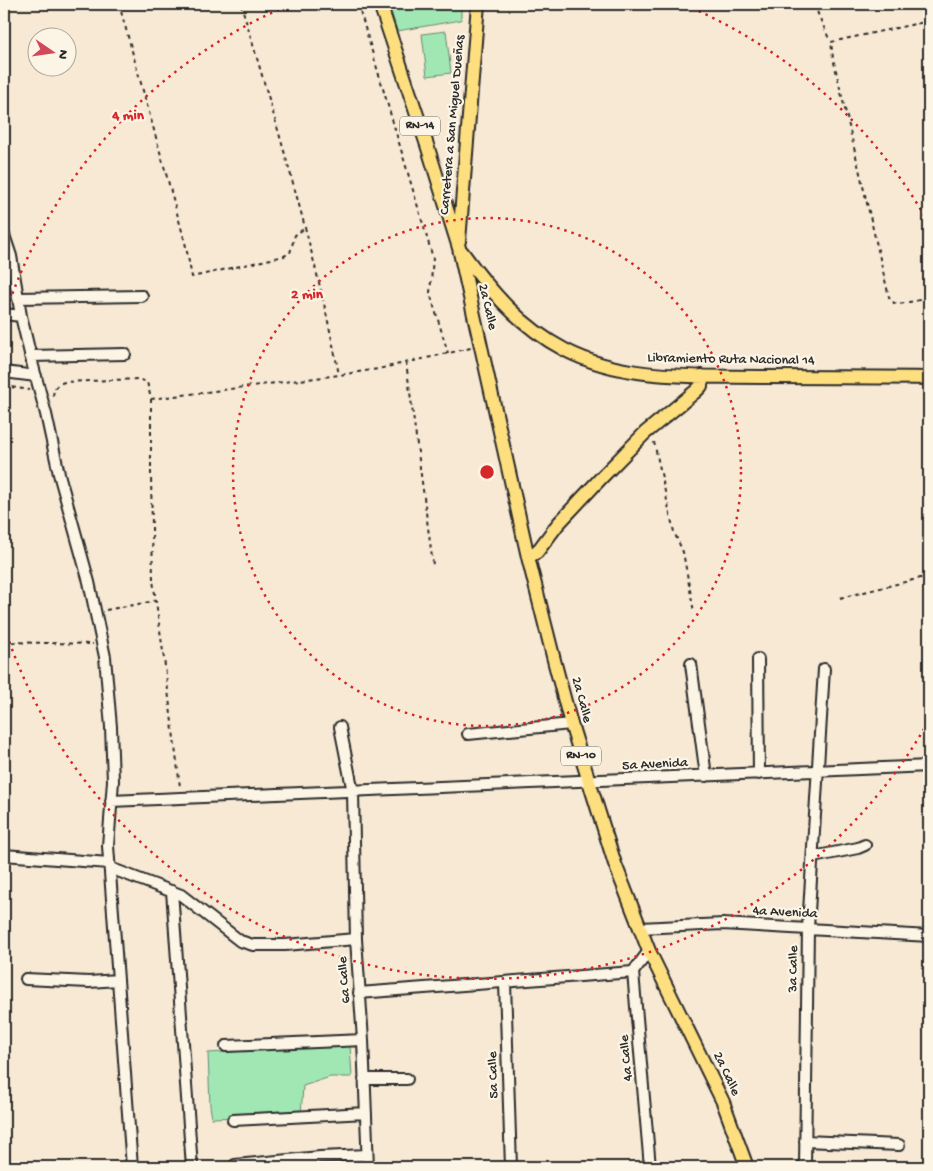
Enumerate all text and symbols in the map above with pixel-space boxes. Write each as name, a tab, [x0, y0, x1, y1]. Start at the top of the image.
north arrow	[28, 28, 78, 78]
street label: Carretera a San Miguel Dueñas	[437, 34, 469, 216]
text: N	[53, 48, 72, 61]
text: 4 min	[111, 107, 145, 125]
road number: RN-14	[400, 116, 440, 136]
street label: 2a Calle	[473, 282, 501, 332]
text: 2 min	[291, 286, 324, 304]
street label: Libramiento Ruta Nacional 14	[647, 350, 815, 370]
centre of rings	[478, 463, 496, 481]
street label: 2a Calle	[567, 675, 595, 726]
road number: RN-10	[561, 746, 601, 766]
street label: 5a Avenida	[622, 755, 690, 775]
street label: 4a Avenida	[752, 903, 819, 923]
street label: 3a Calle	[785, 945, 803, 994]
street label: 6a Calle	[335, 955, 355, 1004]
street label: 4a Calle	[616, 1033, 637, 1082]
street label: 2a Calle	[708, 1049, 744, 1099]
street label: 5a Calle	[485, 1050, 503, 1099]

